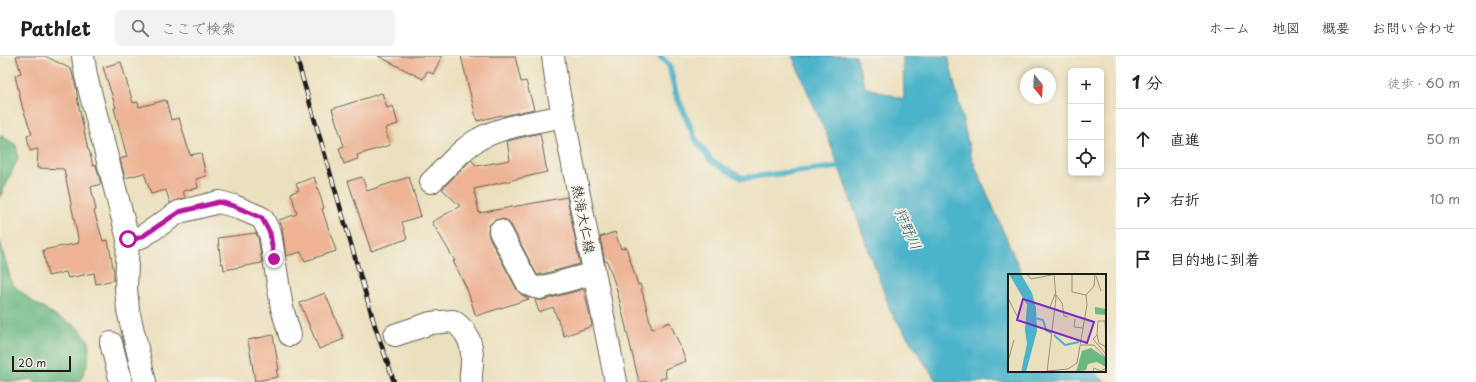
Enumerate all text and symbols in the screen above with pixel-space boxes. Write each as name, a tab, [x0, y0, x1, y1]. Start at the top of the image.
search box	[115, 10, 395, 46]
text: Pathlet	[20, 14, 91, 42]
text: ここで検索	[161, 16, 236, 39]
icon: search	[129, 17, 151, 39]
text: ホーム	[1209, 17, 1250, 38]
text: 地図	[1272, 17, 1300, 38]
text: 概要	[1322, 17, 1350, 38]
text: お問い合わせ	[1372, 17, 1456, 38]
north arrow	[1020, 68, 1056, 104]
map controls	[1068, 68, 1104, 176]
button: +	[1068, 68, 1104, 104]
text: 1 分	[1132, 69, 1163, 95]
text: 徒歩 · 60 m	[1388, 73, 1460, 92]
button: −	[1068, 104, 1104, 140]
text: 直進	[1170, 127, 1200, 150]
icon: ahead	[1132, 128, 1154, 150]
text: 50 m	[1426, 129, 1460, 148]
button: locate	[1068, 140, 1104, 176]
street label: 熱海大仁線	[567, 183, 601, 255]
text: 右折	[1170, 187, 1200, 210]
icon: right	[1132, 188, 1154, 210]
text: 10 m	[1430, 189, 1460, 208]
water label: 狩野川	[889, 203, 929, 253]
route start	[119, 230, 137, 248]
text: 目的地に到着	[1170, 247, 1260, 270]
icon: arrive	[1132, 248, 1154, 270]
route end	[265, 250, 283, 268]
inset map	[1008, 274, 1106, 372]
scale bar	[12, 354, 71, 373]
text: 20 m	[18, 354, 46, 371]

